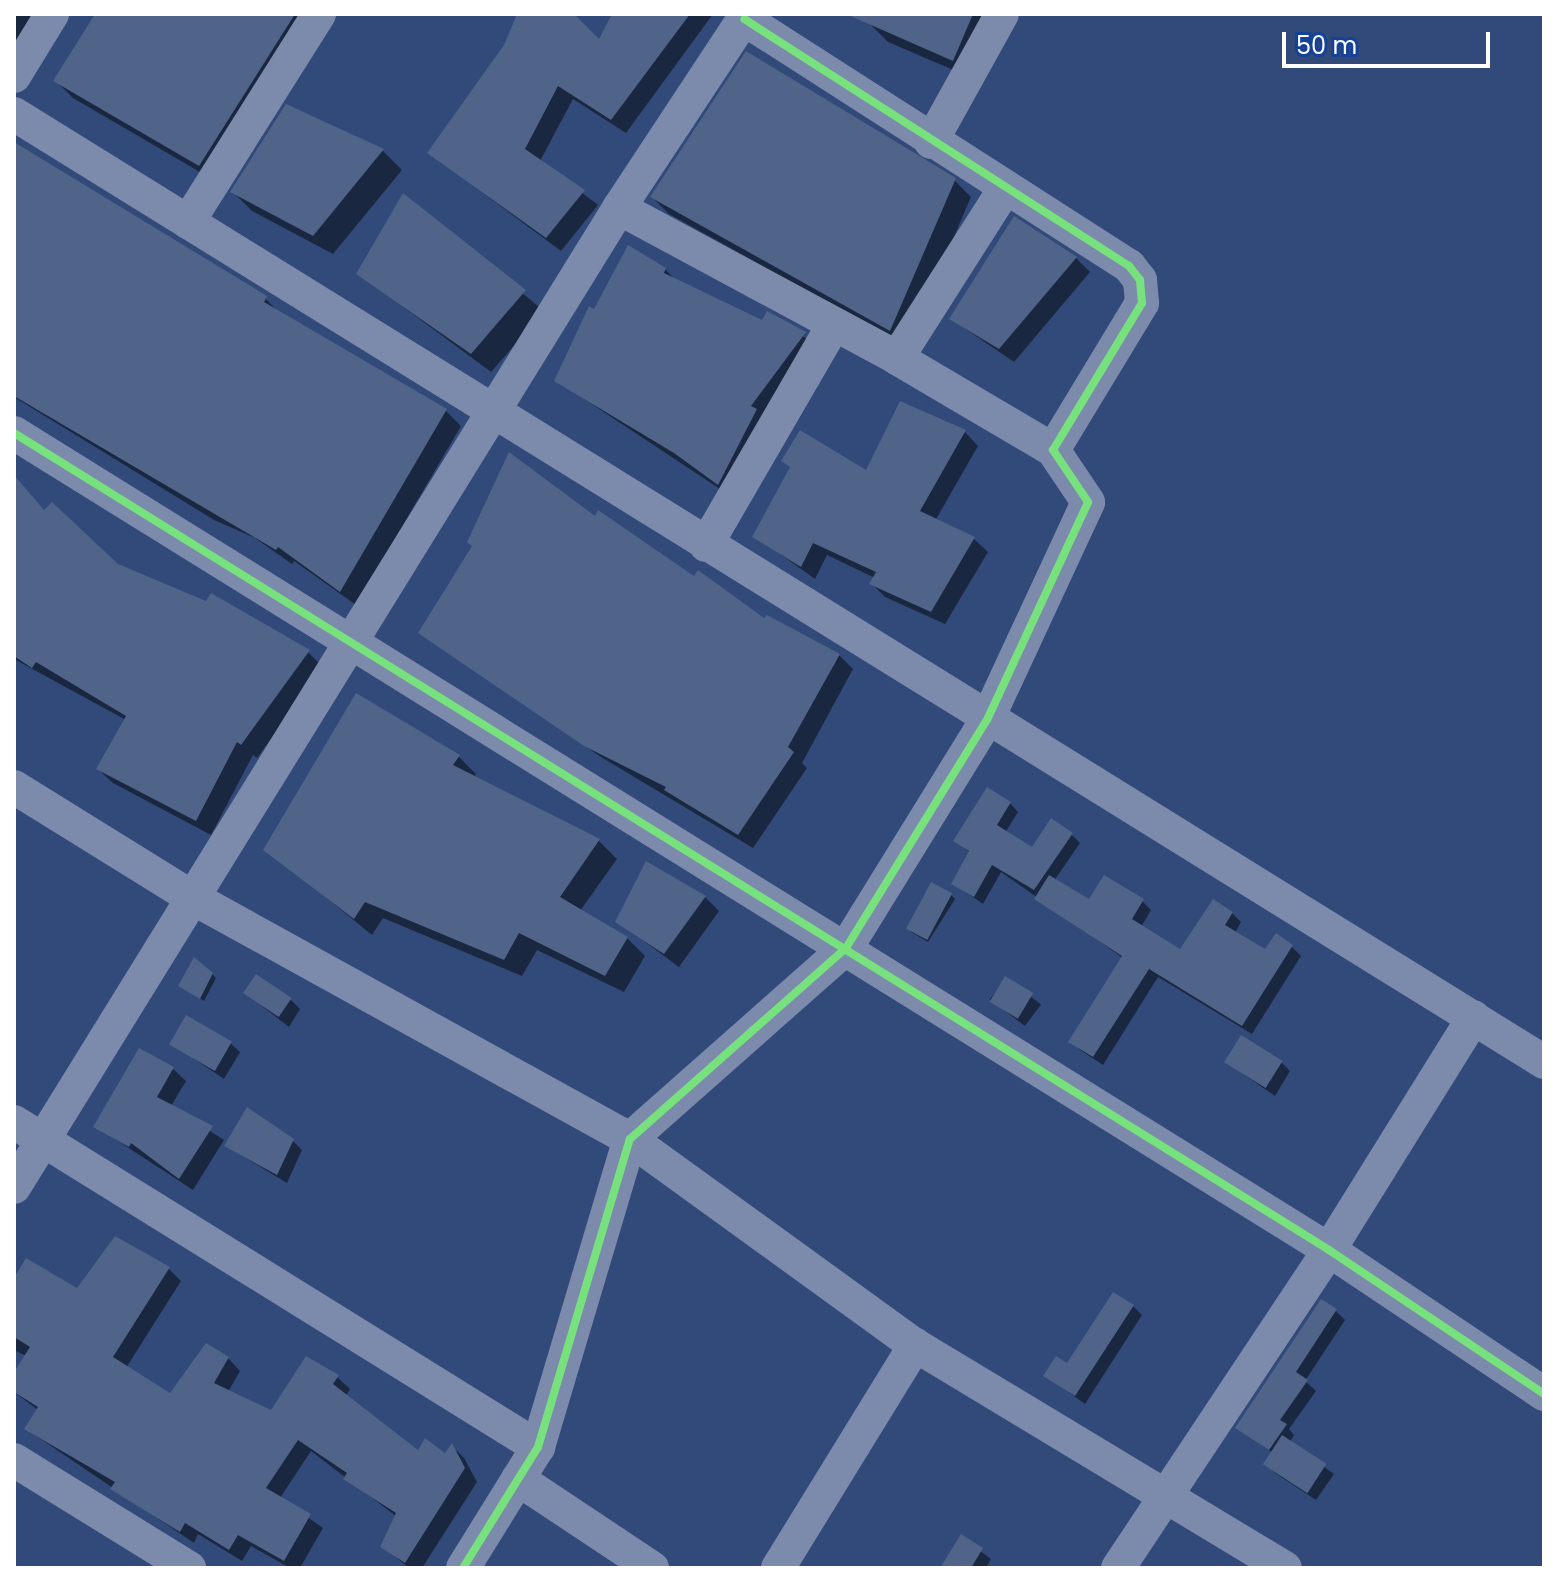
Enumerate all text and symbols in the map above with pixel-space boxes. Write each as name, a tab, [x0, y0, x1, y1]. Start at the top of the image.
scale bar	[1286, 16, 1494, 66]
text: 50 m	[1296, 29, 1357, 62]

